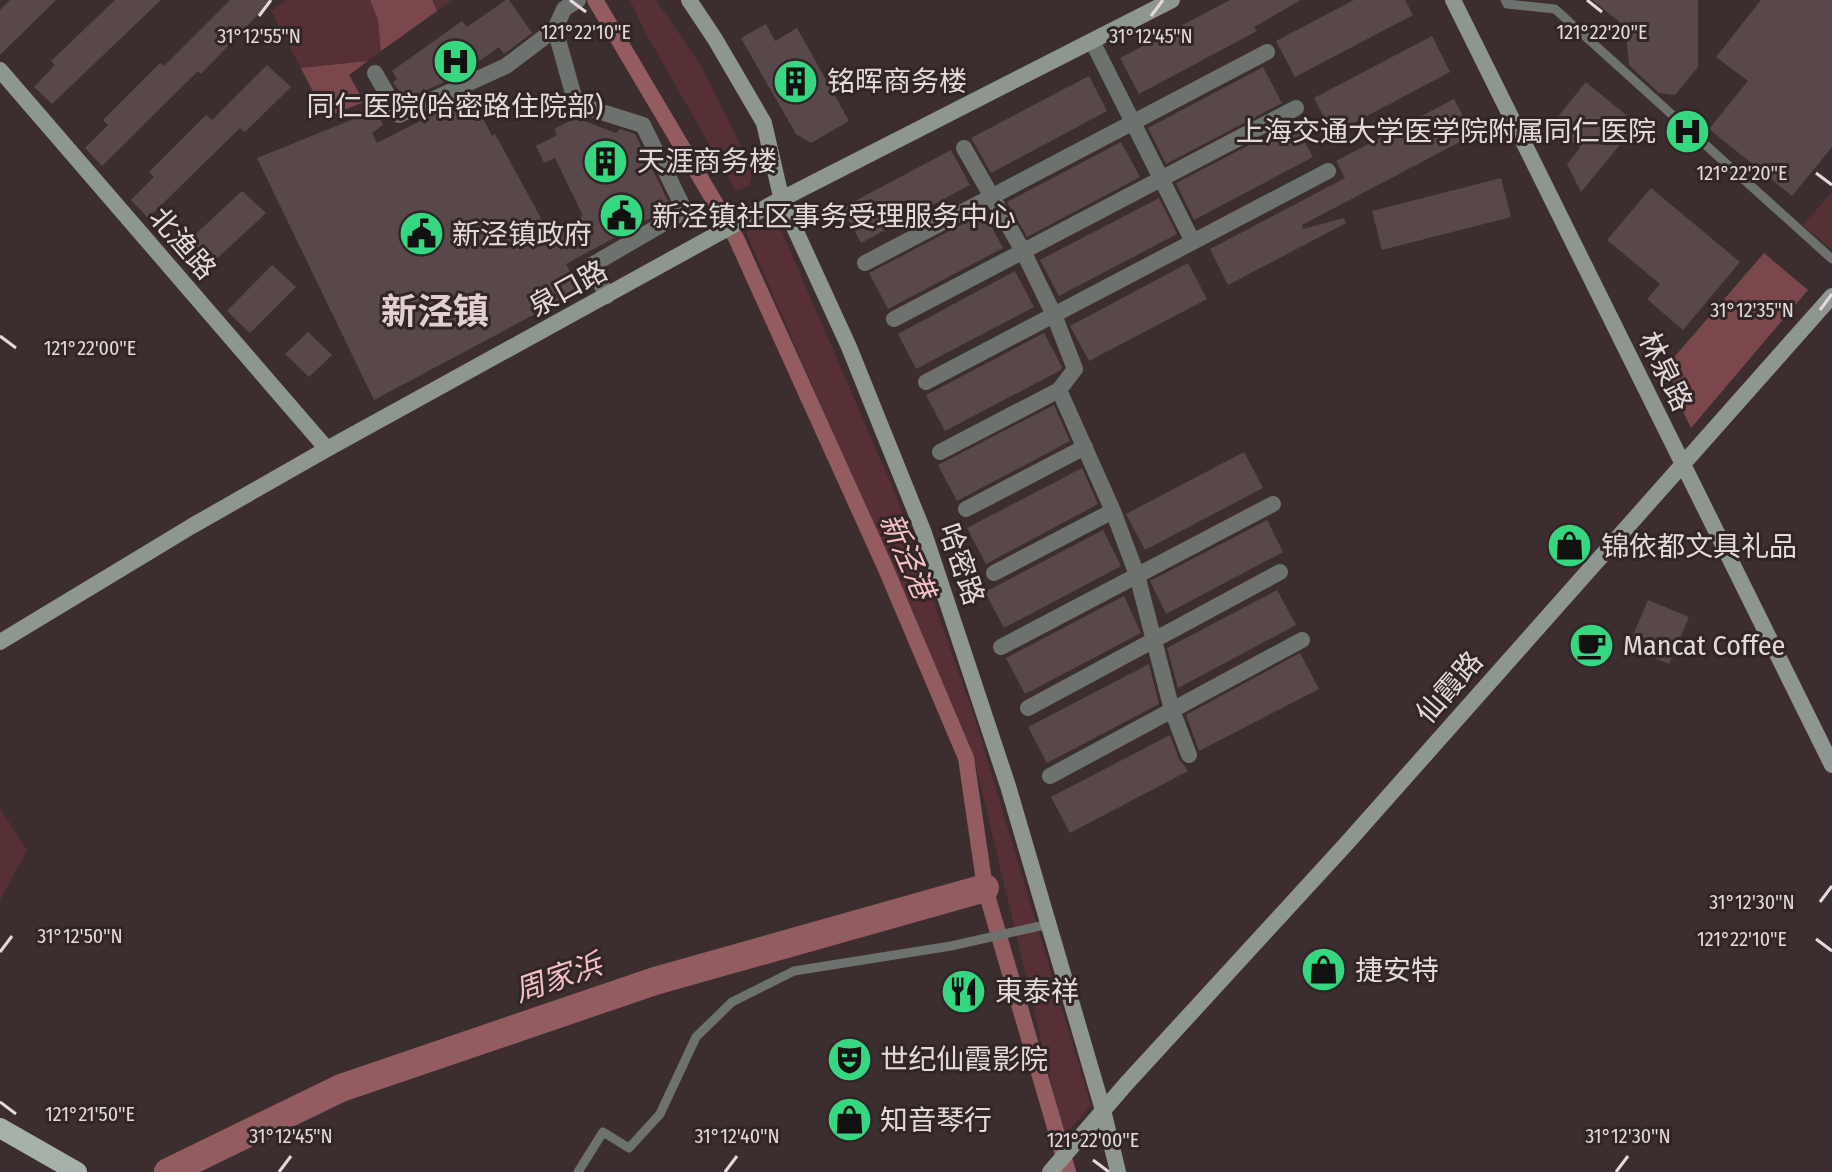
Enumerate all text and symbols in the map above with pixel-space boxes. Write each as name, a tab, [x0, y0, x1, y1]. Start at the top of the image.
text: 121°22'10"E	[541, 20, 631, 44]
text: 121°22'20"E	[1556, 20, 1648, 44]
text: 31°12'55"N	[217, 24, 301, 48]
text: 31°12'45"N	[1109, 24, 1193, 48]
hospital icon: 同仁医院(哈密路住院部)	[431, 38, 479, 86]
building icon: 铭晖商务楼	[772, 57, 820, 105]
place label: 铭晖商务楼	[827, 65, 967, 98]
place label: 同仁医院(哈密路住院部)	[307, 90, 603, 123]
hospital icon: 上海交通大学医学院附属同仁医院	[1663, 107, 1711, 155]
place label: 上海交通大学医学院附属同仁医院	[1236, 115, 1656, 148]
building icon: 天涯商务楼	[582, 137, 630, 185]
place label: 天涯商务楼	[637, 145, 777, 178]
text: 121°22'20"E	[1696, 161, 1788, 185]
public building icon: 新泾镇社区事务受理服务中心	[597, 192, 645, 240]
place label: 新泾镇社区事务受理服务中心	[652, 200, 1016, 233]
street label: 北渔路	[143, 201, 223, 286]
public building icon: 新泾镇政府	[397, 210, 445, 258]
place label: 新泾镇政府	[452, 218, 592, 251]
street label: 泉口路	[524, 254, 613, 323]
district label: 新泾镇	[381, 290, 489, 334]
text: 31°12'35"N	[1710, 298, 1794, 322]
street label: 林泉路	[1632, 326, 1699, 416]
text: 121°22'00"E	[44, 336, 136, 360]
water label: 新泾港	[872, 508, 943, 608]
street label: 哈密路	[932, 519, 991, 609]
shop icon: 锦依都文具礼品	[1546, 522, 1594, 570]
place label: 锦依都文具礼品	[1601, 530, 1797, 563]
cafe icon: Mancat Coffee	[1568, 621, 1616, 669]
place label: Mancat Coffee	[1623, 629, 1785, 662]
street label: 仙霞路	[1409, 645, 1489, 730]
text: 31°12'30"N	[1709, 890, 1795, 914]
text: 31°12'50"N	[37, 924, 123, 948]
text: 121°22'10"E	[1697, 927, 1787, 951]
water label: 周家浜	[510, 945, 609, 1010]
shop icon: 捷安特	[1300, 946, 1348, 994]
place label: 捷安特	[1355, 954, 1439, 987]
restaurant icon: 東泰祥	[940, 967, 988, 1015]
place label: 東泰祥	[995, 975, 1079, 1008]
theatre icon: 世纪仙霞影院	[825, 1035, 873, 1083]
place label: 世纪仙霞影院	[880, 1043, 1048, 1076]
shop icon: 知音琴行	[825, 1096, 873, 1144]
text: 121°21'50"E	[45, 1102, 135, 1126]
place label: 知音琴行	[880, 1104, 992, 1137]
text: 31°12'45"N	[249, 1124, 333, 1148]
text: 31°12'40"N	[694, 1124, 780, 1148]
text: 31°12'30"N	[1585, 1124, 1671, 1148]
text: 121°22'00"E	[1047, 1128, 1139, 1152]

